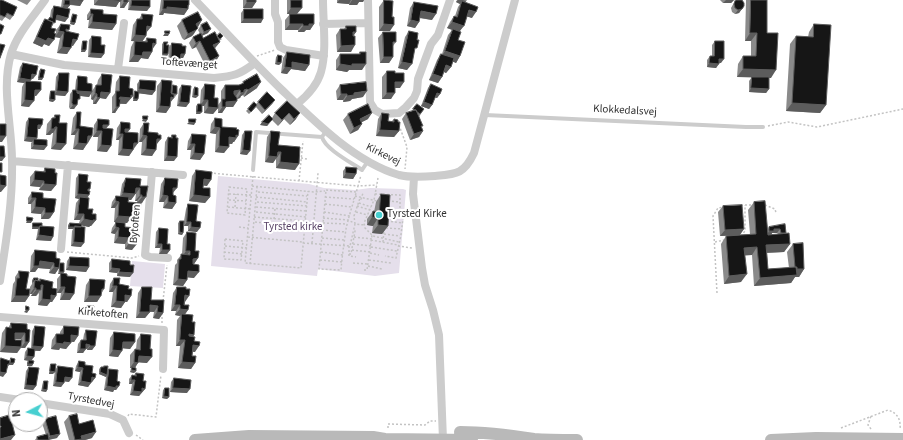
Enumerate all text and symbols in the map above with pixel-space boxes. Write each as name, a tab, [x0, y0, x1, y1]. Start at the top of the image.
street label: Toftevænget	[160, 55, 218, 73]
street label: Klokkedalsvej	[593, 103, 657, 119]
street label: Kirkevej	[364, 141, 402, 169]
street label: Bytoften	[128, 204, 144, 244]
place label: Tyrsted Kirke	[387, 208, 447, 222]
marker: Tyrsted Kirke	[374, 210, 384, 220]
park label: Tyrsted kirke	[264, 221, 322, 235]
street label: Kirketoften	[77, 305, 129, 323]
street label: Tyrstedvej	[67, 390, 115, 412]
north arrow	[8, 392, 48, 432]
text: N	[9, 409, 24, 418]

